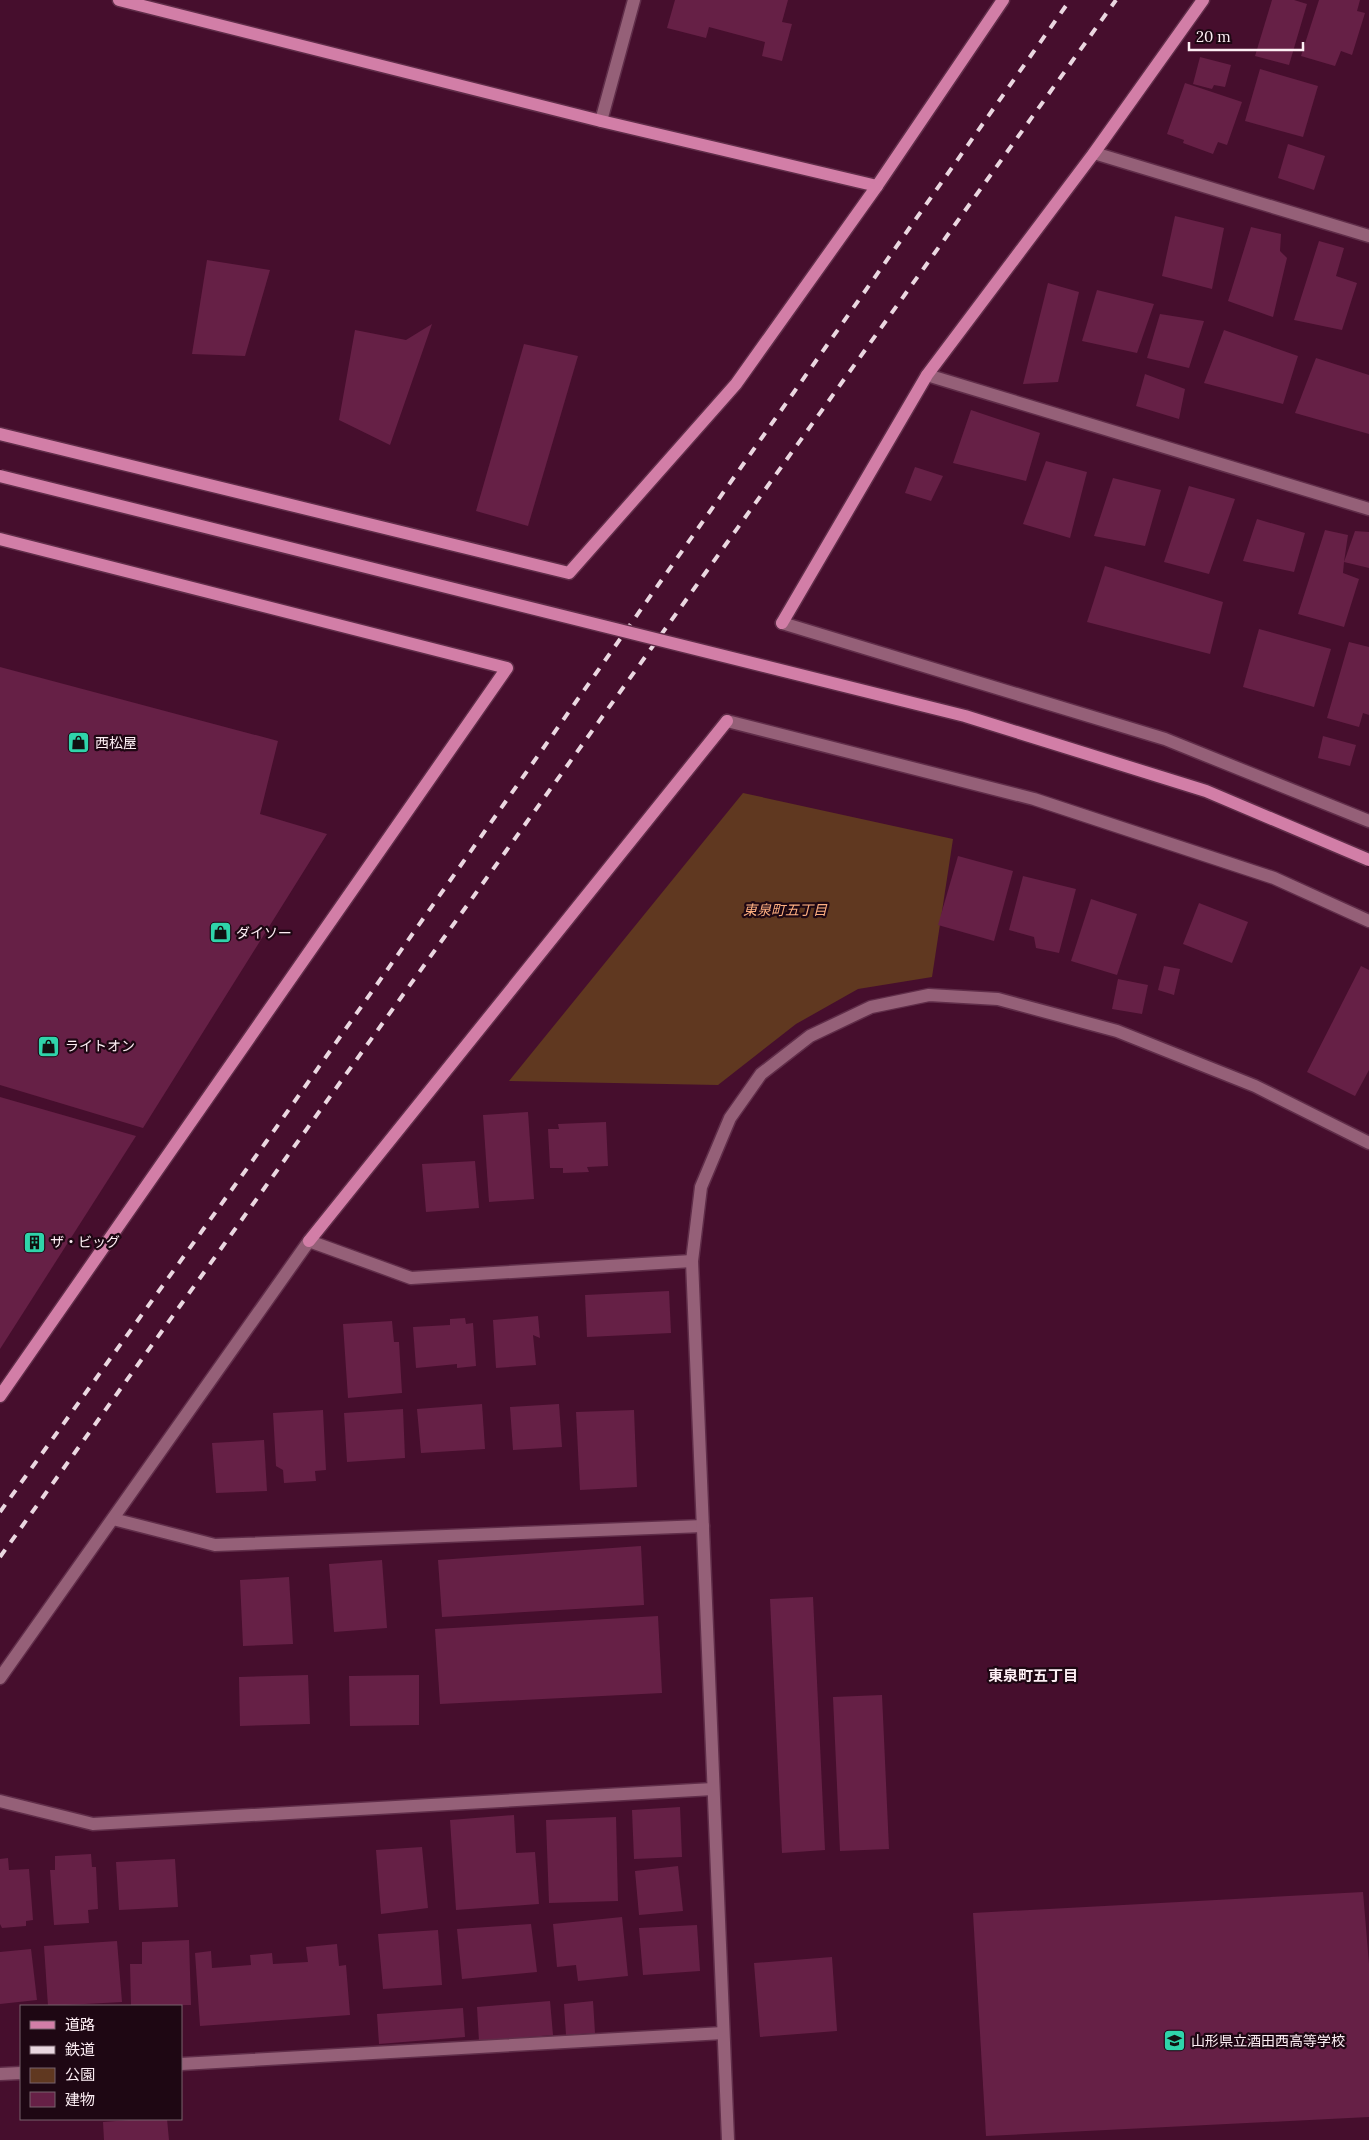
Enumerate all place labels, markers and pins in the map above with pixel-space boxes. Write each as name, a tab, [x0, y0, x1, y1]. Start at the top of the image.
shop icon: 西松屋	[67, 731, 91, 755]
place label: 西松屋	[95, 734, 137, 752]
shop icon: ダイソー	[208, 921, 232, 945]
place label: ダイソー	[236, 924, 292, 942]
shop icon: ライトオン	[37, 1034, 61, 1058]
place label: ライトオン	[65, 1037, 135, 1055]
building icon: ザ・ビッグ	[22, 1230, 46, 1254]
place label: ザ・ビッグ	[50, 1233, 120, 1251]
school or university icon: 山形県立酒田西高等学校	[1163, 2029, 1187, 2053]
place label: 山形県立酒田西高等学校	[1191, 2032, 1345, 2050]

